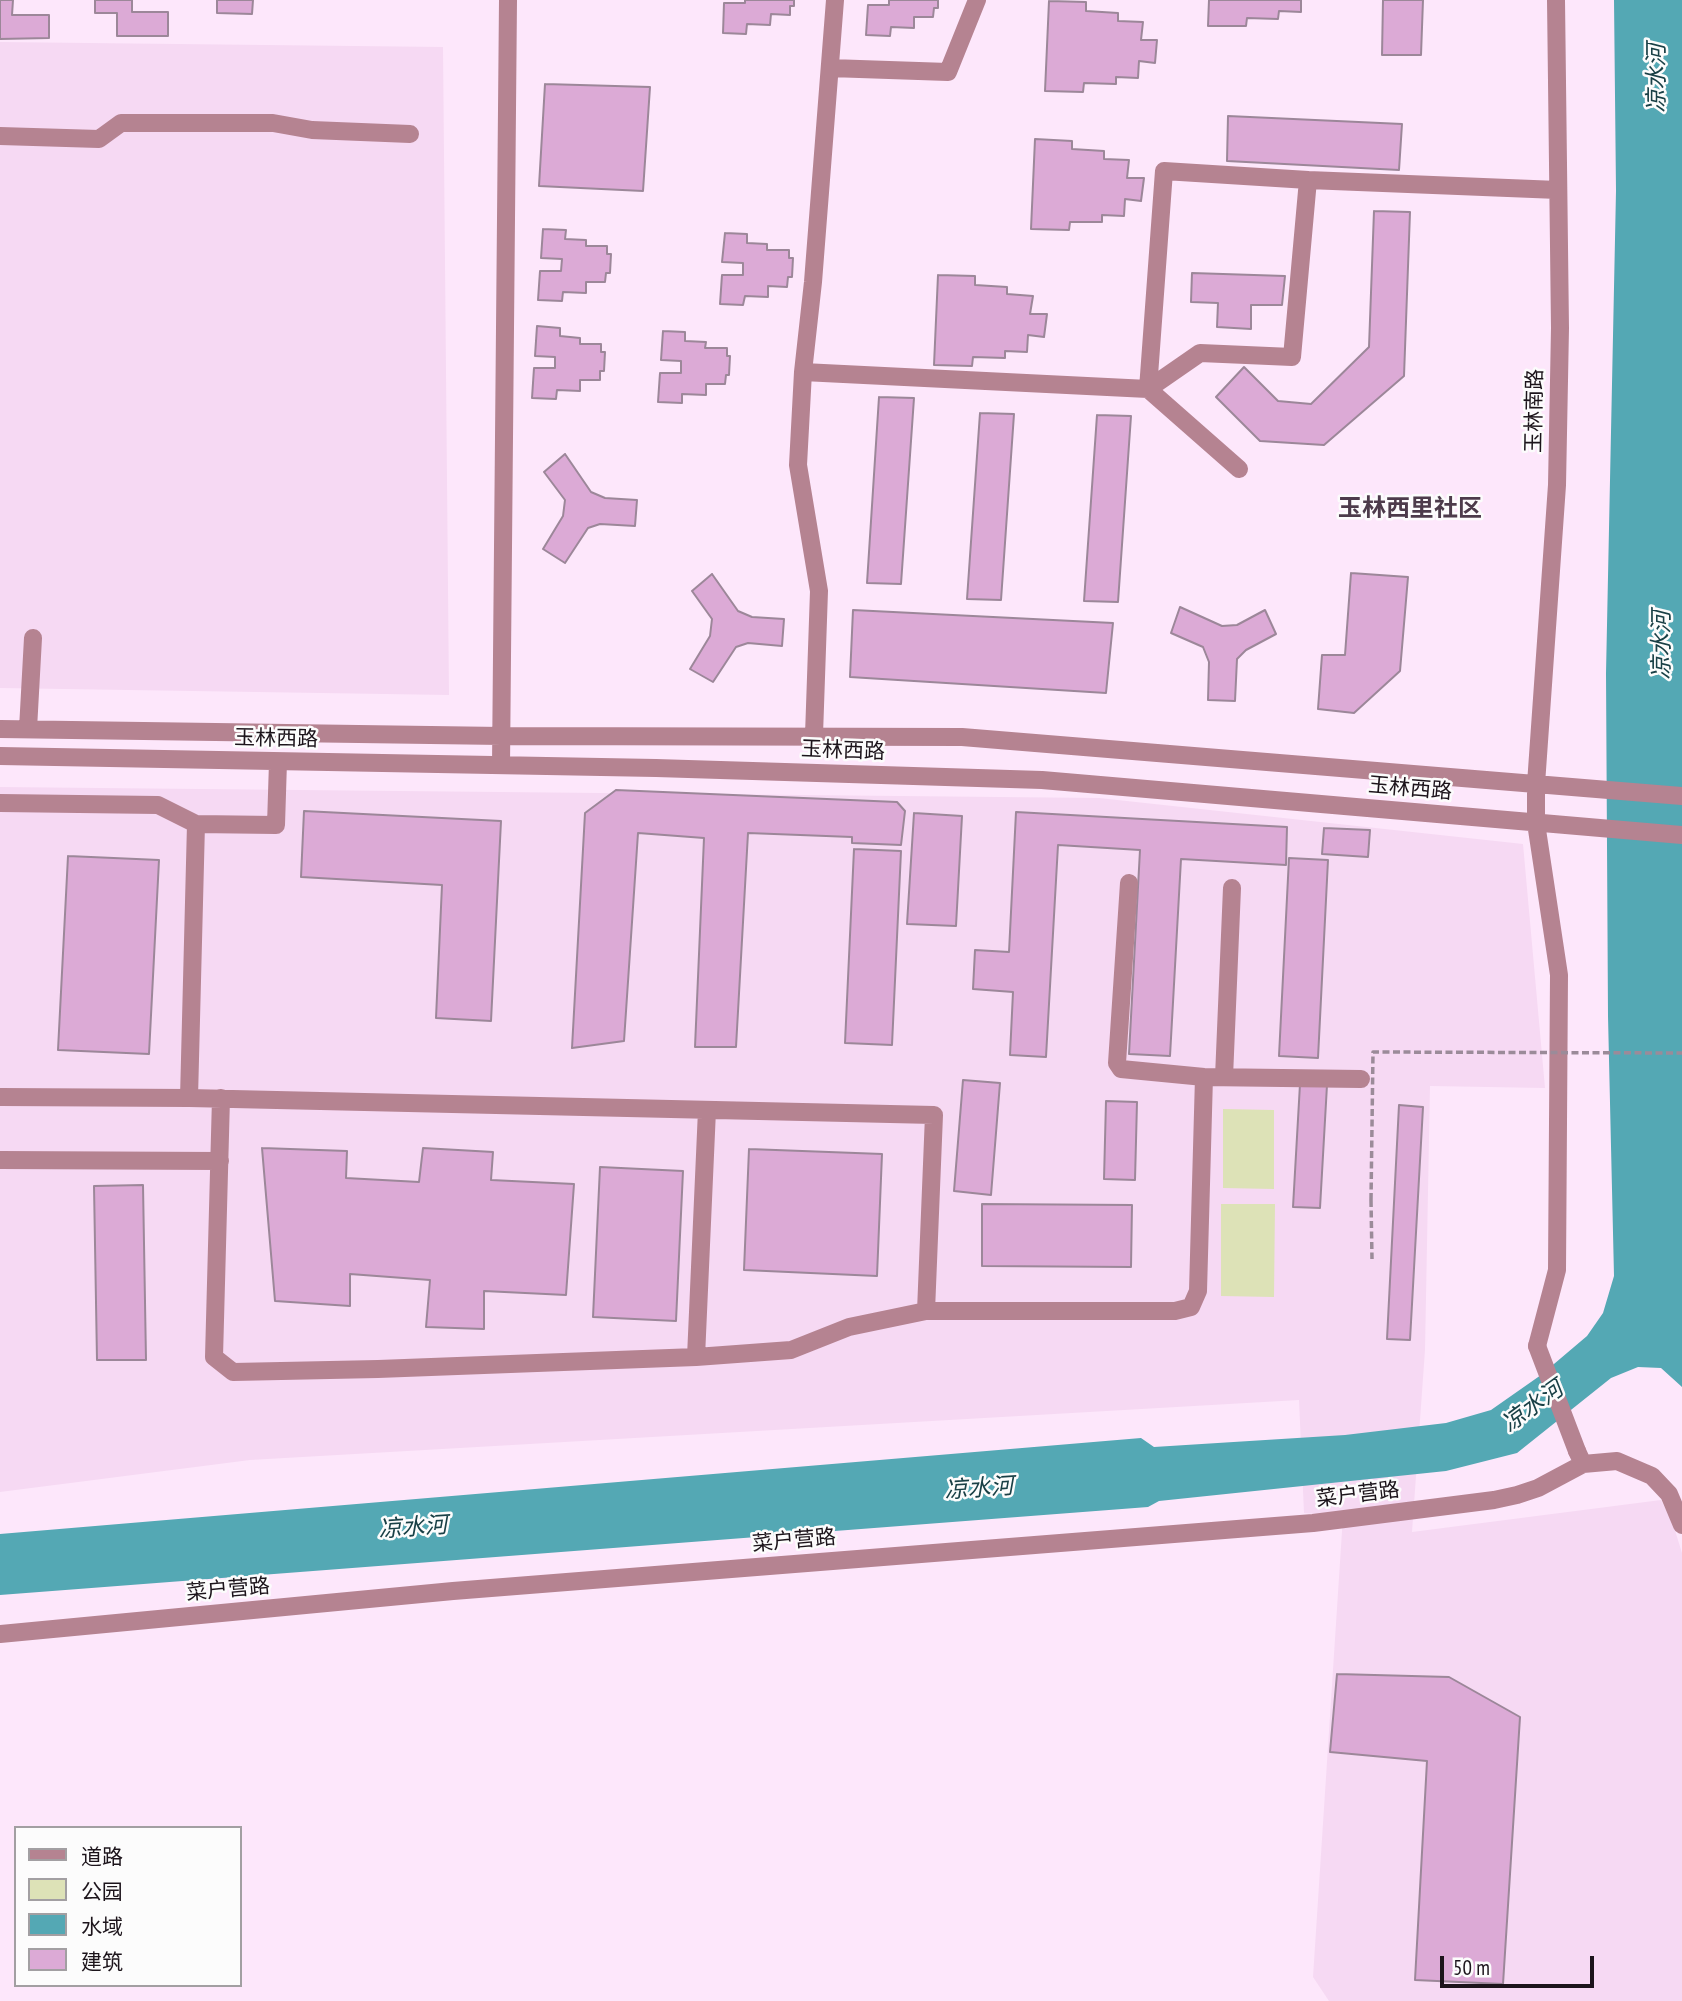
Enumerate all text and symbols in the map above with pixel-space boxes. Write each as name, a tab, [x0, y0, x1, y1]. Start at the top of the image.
water label: 凉水河	[1643, 44, 1671, 112]
street label: 玉林南路	[1522, 369, 1548, 453]
district label: 玉林西里社区	[1338, 495, 1482, 523]
water label: 凉水河	[1648, 611, 1676, 679]
street label: 玉林西路	[234, 726, 318, 752]
street label: 玉林西路	[801, 737, 885, 765]
street label: 玉林西路	[1367, 773, 1453, 805]
water label: 凉水河	[1497, 1376, 1569, 1438]
water label: 凉水河	[944, 1473, 1014, 1505]
street label: 菜户营路	[1315, 1477, 1401, 1513]
water label: 凉水河	[378, 1512, 448, 1544]
street label: 菜户营路	[751, 1525, 837, 1557]
street label: 菜户营路	[185, 1574, 271, 1606]
legend	[14, 1826, 242, 1987]
text: 道路	[81, 1843, 123, 1870]
text: 公园	[81, 1878, 123, 1905]
text: 水域	[81, 1913, 123, 1940]
scale bar	[1444, 1941, 1598, 1985]
text: 建筑	[81, 1948, 123, 1975]
text: 50 m	[1453, 1954, 1490, 1981]

